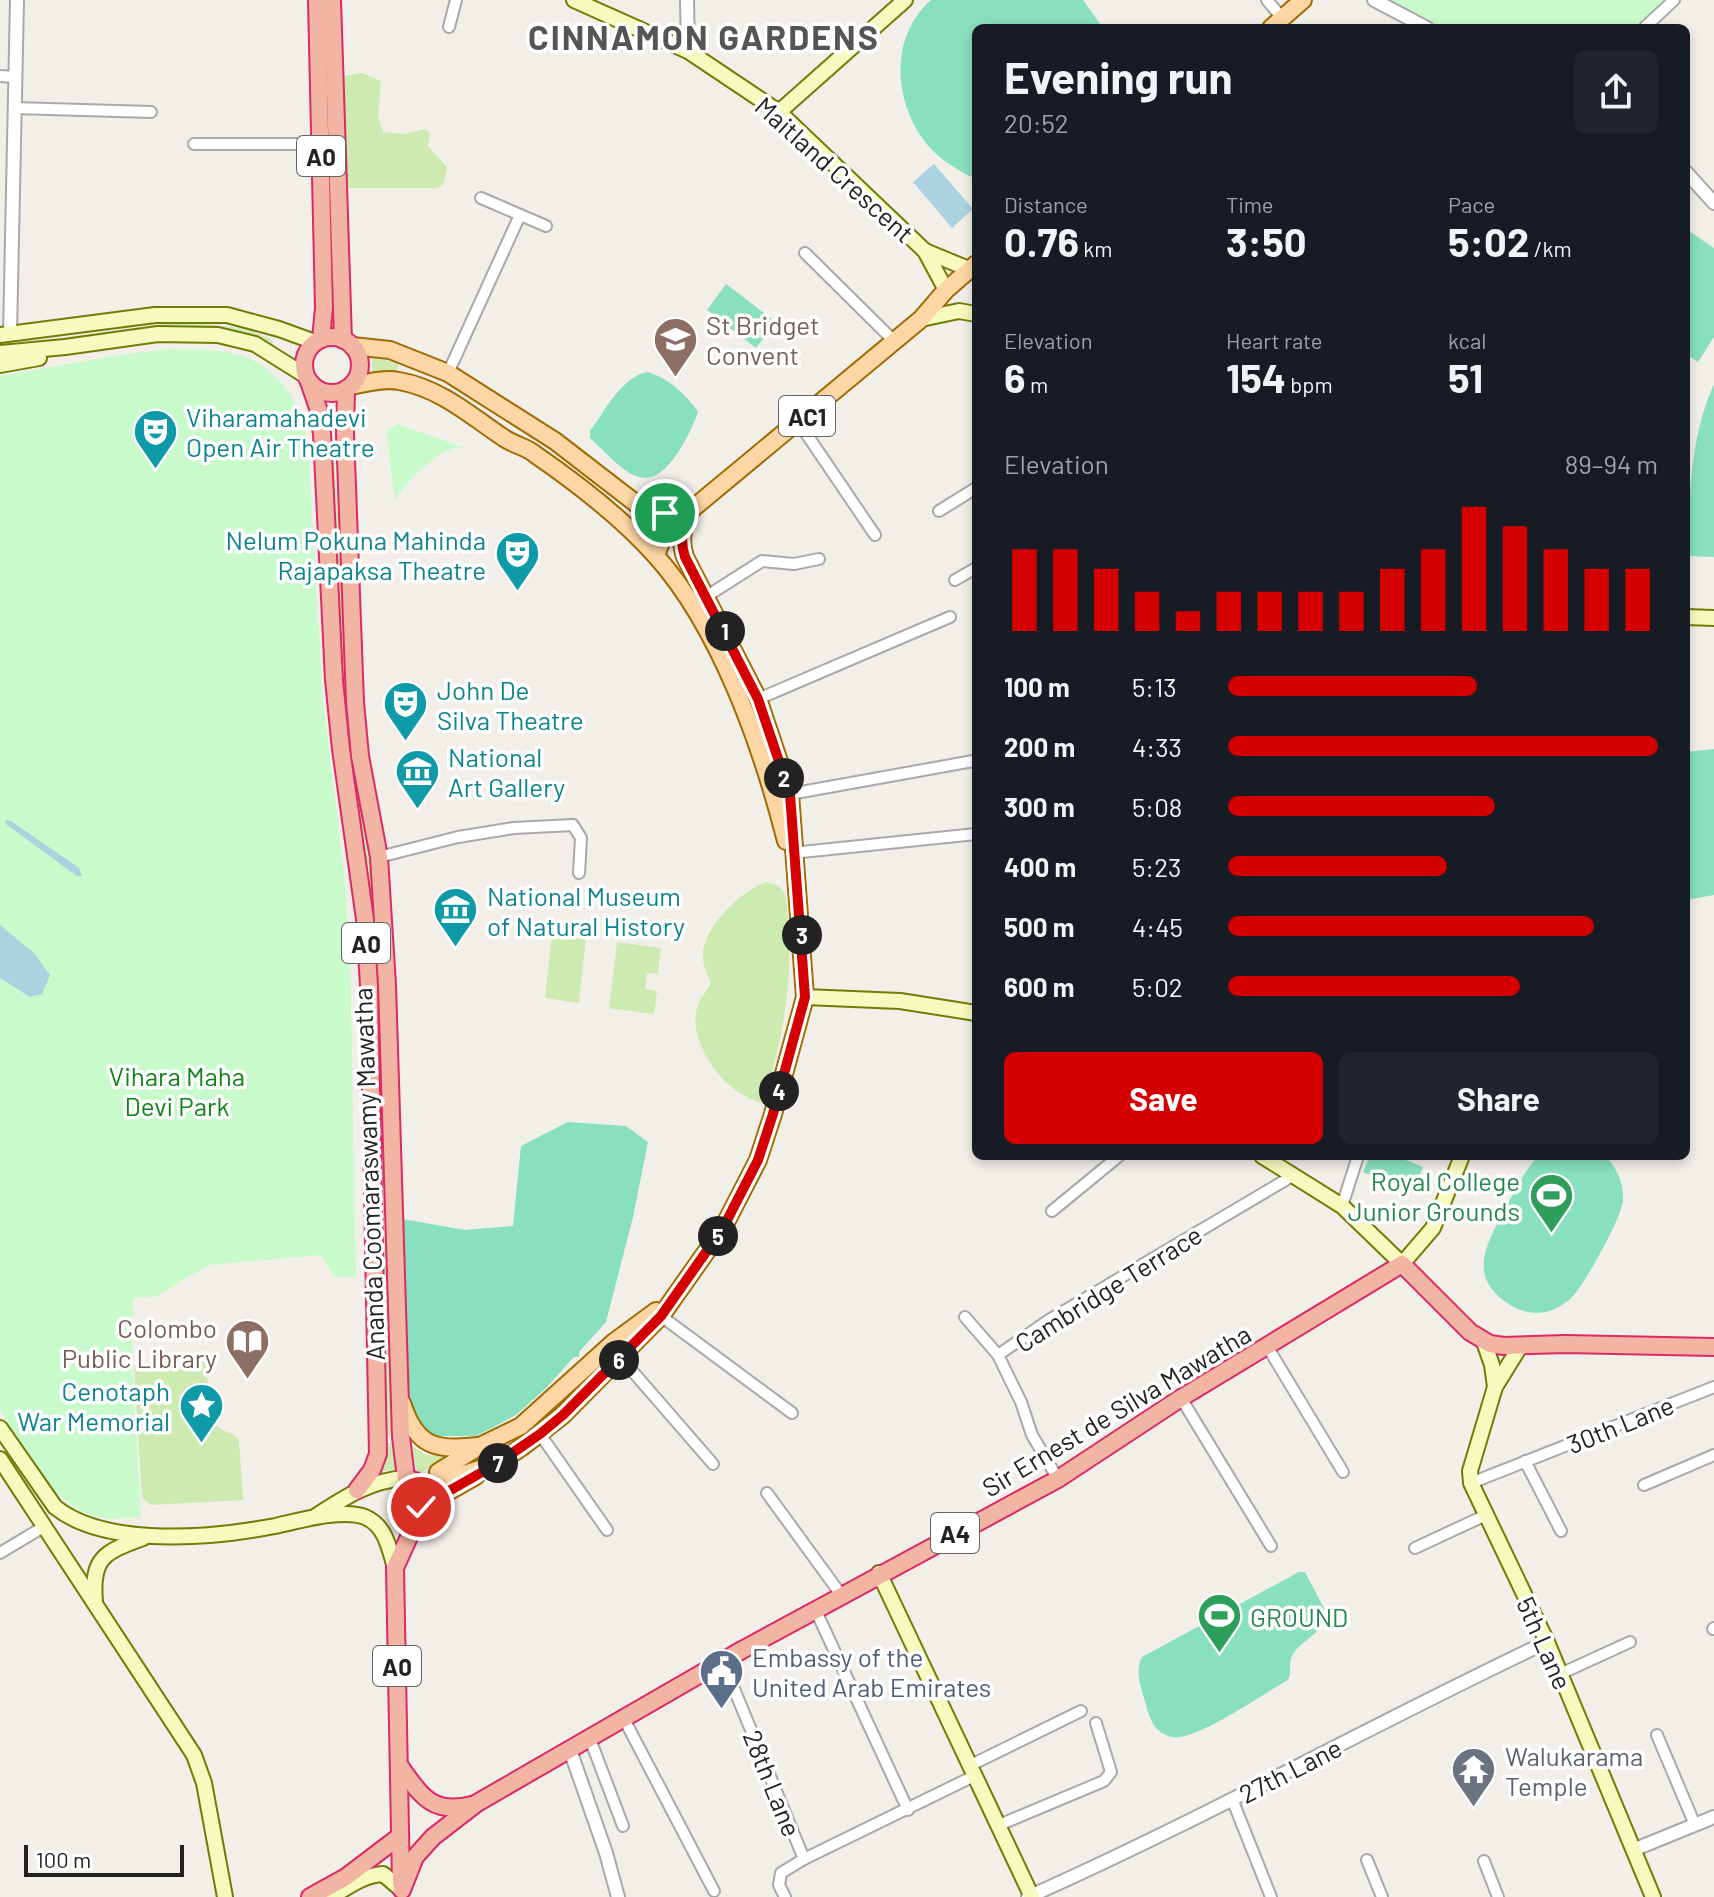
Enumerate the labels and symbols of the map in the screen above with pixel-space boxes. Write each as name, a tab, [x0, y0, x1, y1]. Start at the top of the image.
district label: CINNAMON GARDENS	[528, 16, 880, 57]
street label: Maitland Crescent	[749, 90, 921, 248]
road number: A0	[297, 136, 345, 176]
place label: St Bridget Convent	[706, 309, 820, 370]
school or university icon: St Bridget Convent	[651, 315, 699, 378]
road number: AC1	[779, 396, 835, 436]
place label: Viharamahadevi Open Air Theatre	[186, 401, 375, 462]
theatre icon: Viharamahadevi Open Air Theatre	[131, 407, 179, 470]
pin	[631, 479, 699, 547]
place label: Nelum Pokuna Mahinda Rajapaksa Theatre	[226, 524, 486, 585]
theatre icon: Nelum Pokuna Mahinda Rajapaksa Theatre	[493, 530, 541, 593]
pin: 1	[705, 611, 745, 651]
place label: John De Silva Theatre	[437, 674, 584, 735]
theatre icon: John De Silva Theatre	[382, 680, 430, 743]
place label: National Art Gallery	[448, 741, 565, 802]
museum icon: National Art Gallery	[393, 747, 441, 810]
pin: 2	[764, 758, 804, 798]
place label: National Museum of Natural History	[487, 880, 685, 941]
museum icon: National Museum of Natural History	[432, 886, 480, 949]
pin: 3	[782, 915, 822, 955]
road number: A0	[342, 923, 390, 963]
street label: Ananda Coomaraswamy Mawatha	[346, 987, 390, 1361]
park label: Vihara Maha Devi Park	[109, 1060, 245, 1121]
pin: 4	[759, 1071, 799, 1111]
place label: Royal College Junior Grounds	[1348, 1165, 1520, 1226]
sports icon: Royal College Junior Grounds	[1527, 1171, 1575, 1234]
pin: 5	[698, 1216, 738, 1256]
street label: Cambridge Terrace	[1009, 1218, 1207, 1358]
place label: Colombo Public Library	[62, 1312, 217, 1373]
street label: Sir Ernest de Silva Mawatha	[976, 1317, 1256, 1503]
library icon: Colombo Public Library	[224, 1318, 272, 1381]
pin: 6	[599, 1340, 639, 1380]
place label: Cenotaph War Memorial	[17, 1375, 170, 1436]
place icon: Cenotaph War Memorial	[177, 1381, 225, 1444]
street label: 30th Lane	[1562, 1389, 1678, 1459]
pin: 7	[478, 1443, 518, 1483]
pin	[387, 1473, 455, 1541]
road number: A4	[931, 1513, 979, 1553]
sports icon: GROUND	[1195, 1592, 1243, 1655]
street label: 5th Lane	[1511, 1592, 1579, 1694]
place label: GROUND	[1250, 1601, 1348, 1632]
place label: Embassy of the United Arab Emirates	[752, 1641, 991, 1702]
road number: A0	[373, 1646, 421, 1686]
public building icon: Embassy of the United Arab Emirates	[697, 1647, 745, 1710]
street label: 28th Lane	[738, 1725, 808, 1841]
street label: 27th Lane	[1234, 1731, 1346, 1809]
place label: Walukarama Temple	[1505, 1740, 1643, 1801]
temple icon: Walukarama Temple	[1450, 1746, 1498, 1809]
scale bar	[24, 1841, 184, 1877]

